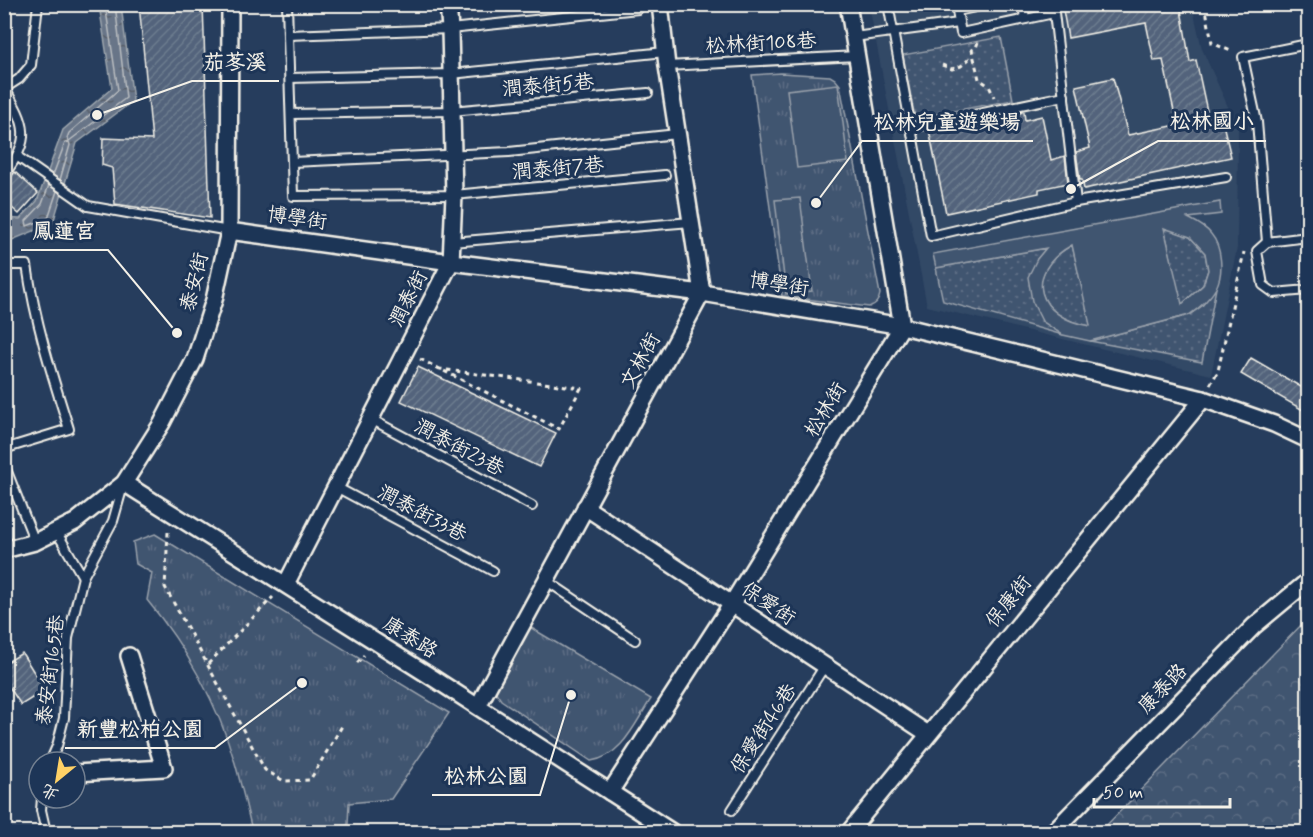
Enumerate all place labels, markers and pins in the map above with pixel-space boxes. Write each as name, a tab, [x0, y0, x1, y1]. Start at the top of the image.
callout: 茄苳溪	[192, 42, 279, 81]
callout: 松林兒童遊樂場	[862, 102, 1033, 141]
callout: 松林國小	[1158, 102, 1266, 141]
callout: 鳳蓮宮	[21, 211, 108, 250]
callout: 新豐松柏公園	[65, 709, 215, 748]
callout: 松林公園	[432, 756, 540, 795]

